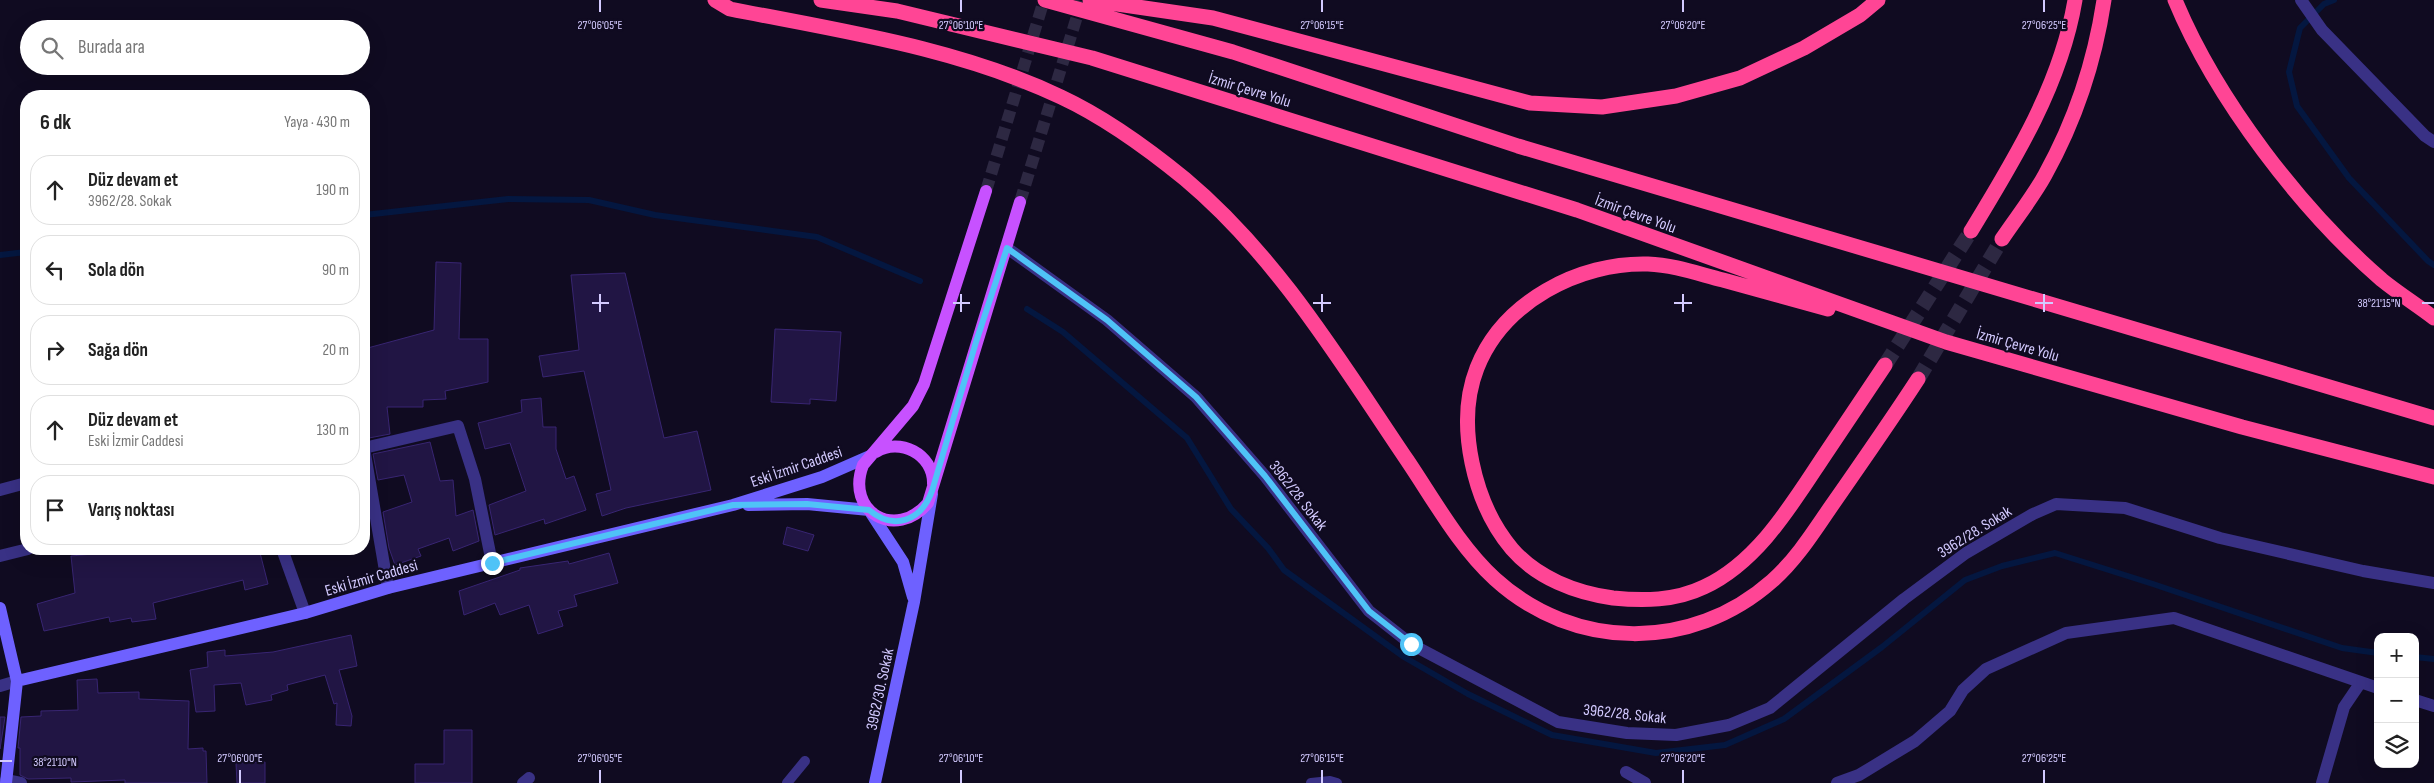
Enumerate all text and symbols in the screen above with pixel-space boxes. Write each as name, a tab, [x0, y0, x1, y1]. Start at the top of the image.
text: 27°06'05"E	[578, 18, 622, 33]
text: 27°06'10"E	[939, 18, 983, 33]
text: 27°06'15"E	[1300, 18, 1344, 33]
text: 27°06'20"E	[1660, 18, 1706, 33]
text: 27°06'25"E	[2022, 18, 2066, 33]
search box	[20, 20, 370, 75]
icon: search	[38, 34, 66, 62]
text: Burada ara	[78, 36, 145, 59]
street label: İzmir Çevre Yolu	[1206, 69, 1293, 112]
text: 6 dk	[40, 110, 71, 135]
text: Yaya · 430 m	[284, 113, 350, 132]
text: Düz devam et	[88, 169, 178, 192]
icon: ahead	[41, 176, 69, 204]
text: 190 m	[316, 181, 349, 200]
street label: İzmir Çevre Yolu	[1592, 191, 1679, 238]
text: 3962/28. Sokak	[88, 192, 172, 211]
icon: left	[41, 256, 69, 284]
text: Sola dön	[88, 259, 144, 282]
text: 90 m	[322, 261, 349, 280]
text: 38°21'15"N	[2357, 296, 2401, 311]
street label: İzmir Çevre Yolu	[1974, 325, 2061, 366]
icon: right	[41, 336, 69, 364]
text: Sağa dön	[88, 339, 148, 362]
text: 20 m	[322, 341, 349, 360]
text: Düz devam et	[88, 409, 178, 432]
icon: ahead	[41, 416, 69, 444]
text: 130 m	[317, 421, 349, 440]
text: Eski İzmir Caddesi	[88, 432, 183, 451]
street label: Eski İzmir Caddesi	[748, 443, 845, 492]
street label: 3962/28. Sokak	[1265, 457, 1331, 535]
icon: arrive	[41, 496, 69, 524]
text: Varış noktası	[88, 499, 174, 522]
street label: 3962/28. Sokak	[1934, 502, 2015, 562]
route end	[481, 552, 504, 575]
street label: Eski İzmir Caddesi	[323, 556, 420, 601]
route start	[1400, 633, 1423, 656]
map controls	[2374, 633, 2419, 768]
button: +	[2374, 633, 2419, 678]
street label: 3962/30. Sokak	[863, 647, 898, 732]
button: −	[2374, 678, 2419, 723]
street label: 3962/28. Sokak	[1582, 701, 1667, 728]
button: layers	[2374, 723, 2419, 768]
text: 27°06'00"E	[217, 751, 263, 766]
text: 27°06'05"E	[578, 751, 622, 766]
text: 27°06'10"E	[939, 751, 983, 766]
text: 27°06'15"E	[1300, 751, 1344, 766]
text: 27°06'20"E	[1660, 751, 1706, 766]
text: 27°06'25"E	[2022, 751, 2066, 766]
text: 38°21'10"N	[33, 755, 77, 770]

